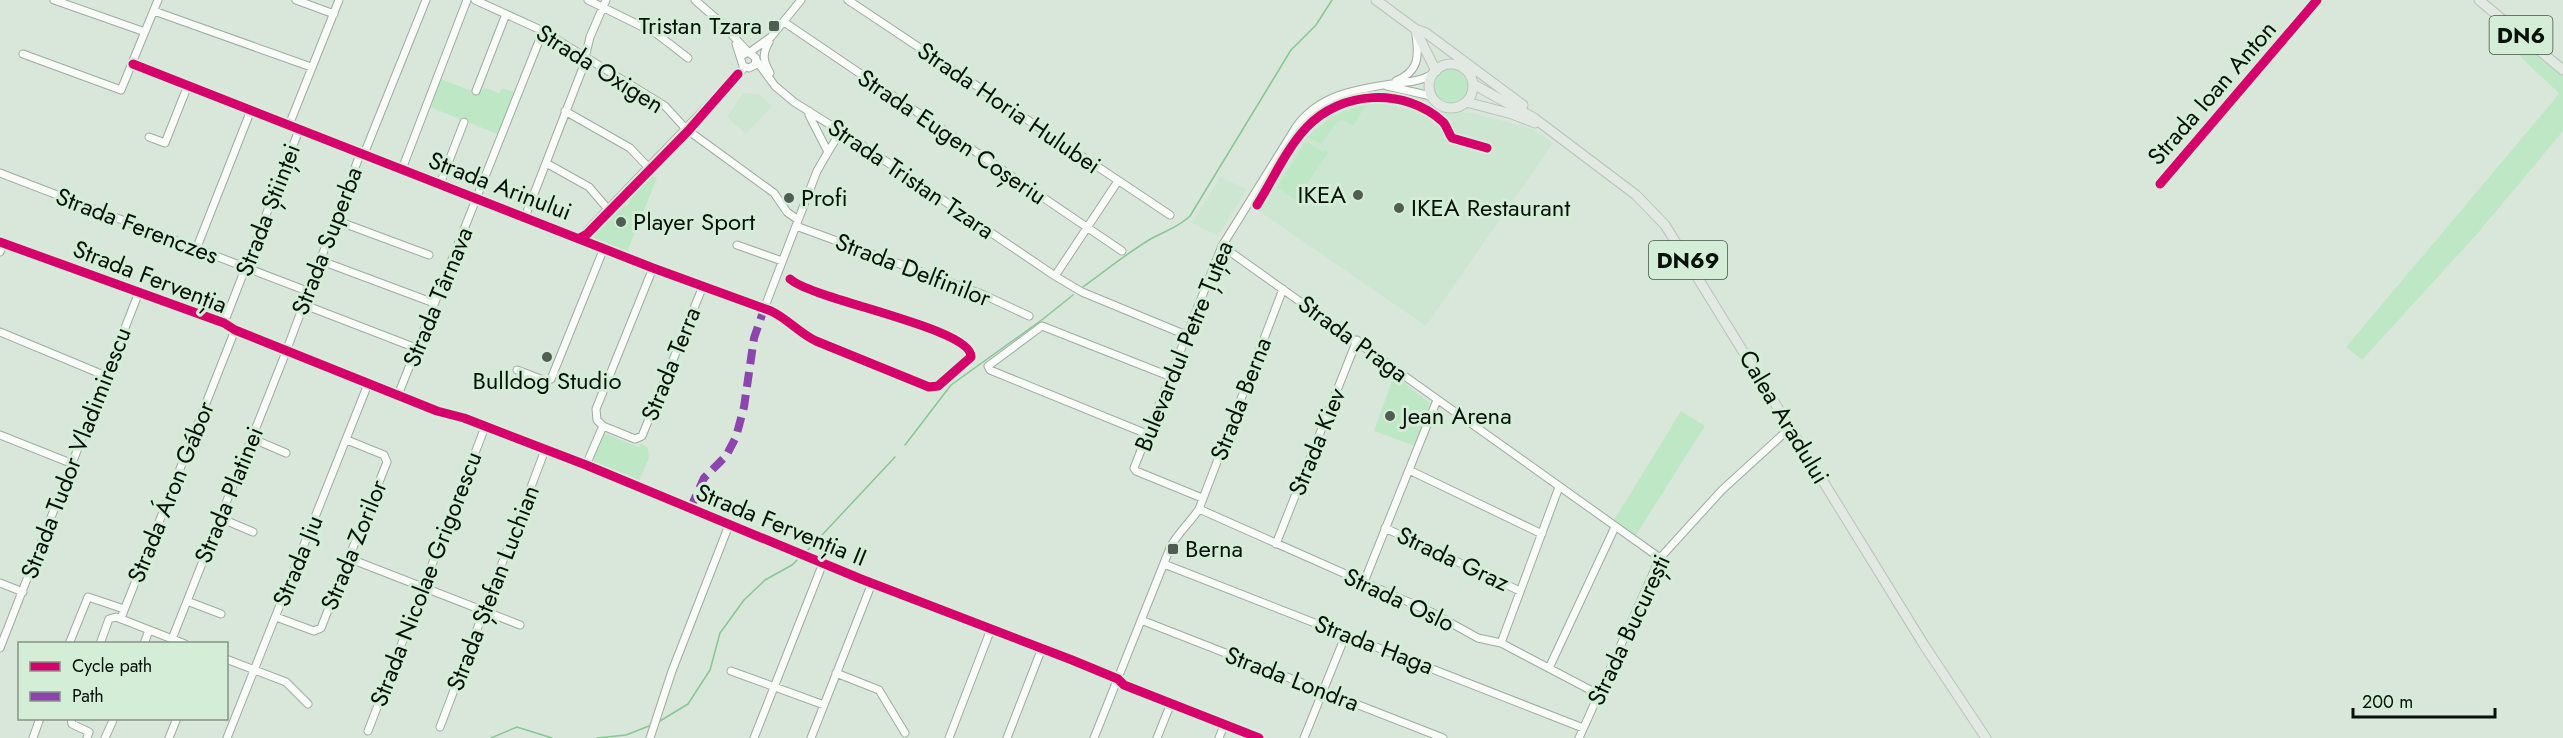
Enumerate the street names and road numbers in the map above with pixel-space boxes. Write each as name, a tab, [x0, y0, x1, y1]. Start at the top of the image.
street label: Strada Ioan Anton	[2139, 13, 2284, 173]
street label: Strada Oxigen	[529, 15, 671, 122]
road number: DN6	[2490, 16, 2552, 54]
street label: Strada Horia Hulubei	[910, 33, 1108, 182]
street label: Strada Eugen Coșeriu	[851, 60, 1054, 213]
street label: Strada Tristan Tzara	[821, 110, 1002, 247]
street label: Strada Științei	[226, 138, 309, 281]
street label: Strada Arinului	[423, 142, 577, 229]
street label: Strada Superba	[282, 162, 371, 320]
street label: Strada Ferenczes	[51, 178, 224, 273]
street label: Strada Târnava	[394, 222, 482, 372]
street label: Strada Delfinilor	[830, 224, 997, 316]
street label: Strada Fervenția	[68, 231, 232, 322]
street label: Bulevardul Petre Țuțea	[1125, 235, 1242, 456]
road number: DN69	[1649, 241, 1727, 279]
street label: Strada Praga	[1291, 287, 1416, 391]
street label: Strada Terra	[632, 302, 709, 426]
street label: Strada Tudor Vladimirescu	[11, 322, 140, 584]
street label: Strada Berna	[1201, 332, 1280, 465]
street label: Calea Aradului	[1731, 343, 1838, 490]
street label: Strada Kiev	[1279, 382, 1354, 501]
street label: Strada Áron Gábor	[118, 395, 223, 588]
street label: Strada Platinei	[185, 421, 272, 568]
street label: Strada Nicolae Grigorescu	[361, 446, 490, 712]
street label: Strada Zorilor	[311, 474, 396, 615]
street label: Strada Fervenția II	[691, 474, 872, 575]
street label: Strada Ștefan Luchian	[437, 480, 548, 696]
street label: Strada Jiu	[263, 510, 332, 612]
street label: Strada Graz	[1391, 517, 1515, 600]
street label: Strada București	[1578, 548, 1679, 711]
street label: Strada Oslo	[1338, 559, 1460, 640]
street label: Strada Haga	[1310, 606, 1439, 683]
street label: Strada Londra	[1220, 637, 1364, 720]

